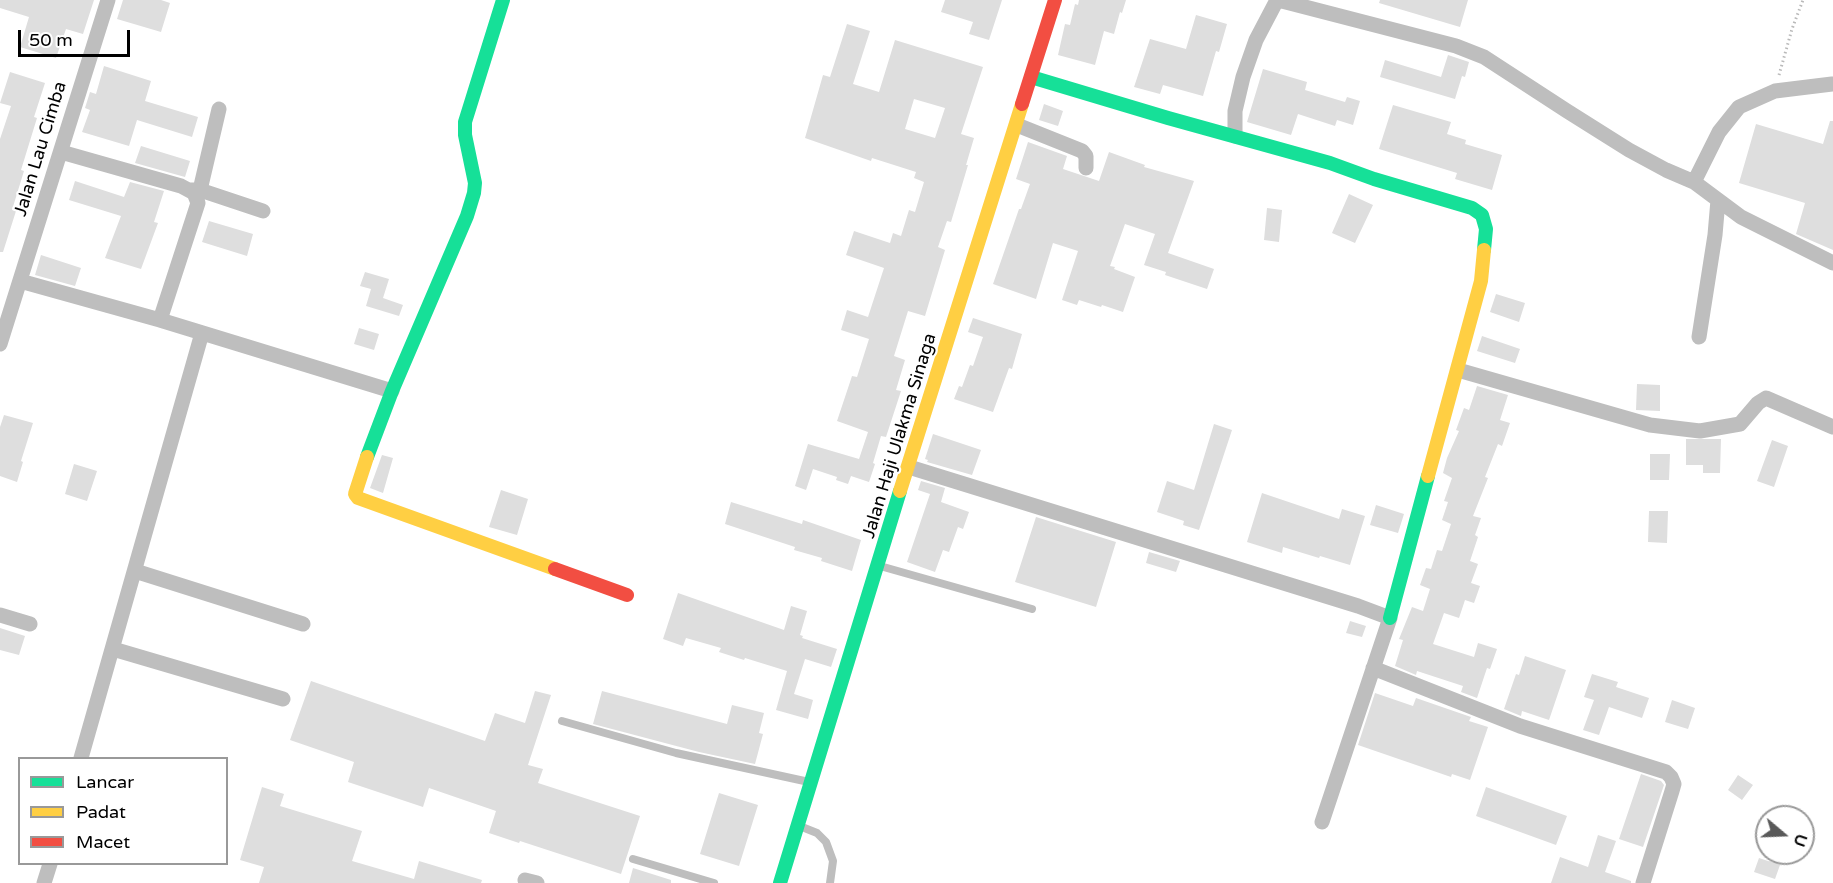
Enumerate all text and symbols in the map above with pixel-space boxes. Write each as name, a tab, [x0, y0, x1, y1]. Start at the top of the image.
scale bar	[21, 18, 134, 56]
text: 50 m	[29, 29, 73, 51]
street label: Jalan Lau Cimba	[10, 79, 72, 219]
street label: Jalan Haji Ulakma Sinaga	[858, 331, 942, 541]
legend	[18, 757, 228, 865]
text: Lancar	[76, 771, 134, 793]
text: Padat	[76, 801, 126, 823]
north arrow	[1755, 805, 1815, 865]
text: Macet	[76, 831, 130, 853]
text: U	[1789, 831, 1812, 849]

